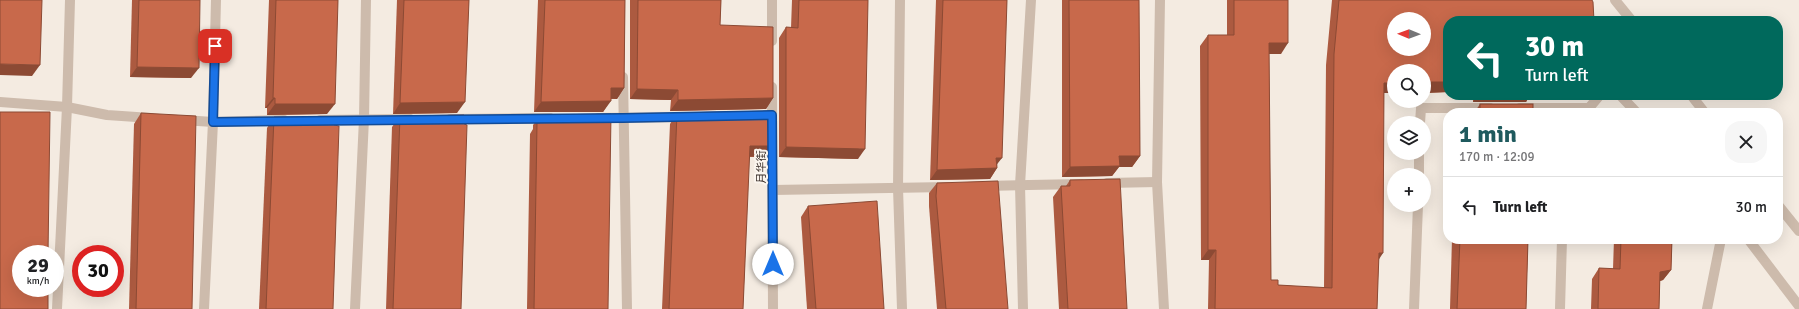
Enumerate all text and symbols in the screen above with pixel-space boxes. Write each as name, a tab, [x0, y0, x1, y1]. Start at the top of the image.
north arrow	[1387, 12, 1431, 56]
map controls	[1387, 12, 1431, 212]
pin	[198, 29, 232, 63]
text: 30 m	[1525, 30, 1584, 64]
icon: left	[1459, 32, 1511, 84]
icon: arrive	[204, 35, 226, 57]
button: search	[1387, 64, 1431, 108]
text: Turn left	[1525, 64, 1588, 86]
button: layers	[1387, 116, 1431, 160]
text: 1 min	[1459, 119, 1517, 149]
button: close	[1725, 121, 1767, 163]
text: 170 m · 12:09	[1459, 149, 1535, 165]
street label: 月华街	[755, 151, 768, 184]
button: +	[1387, 168, 1431, 212]
icon: left	[1459, 196, 1481, 218]
text: Turn left	[1493, 198, 1547, 216]
text: 30 m	[1736, 198, 1767, 216]
position arrow	[752, 243, 794, 285]
speed limit sign: 30	[72, 245, 124, 297]
text: 29	[27, 253, 49, 278]
text: km/h	[27, 275, 49, 287]

